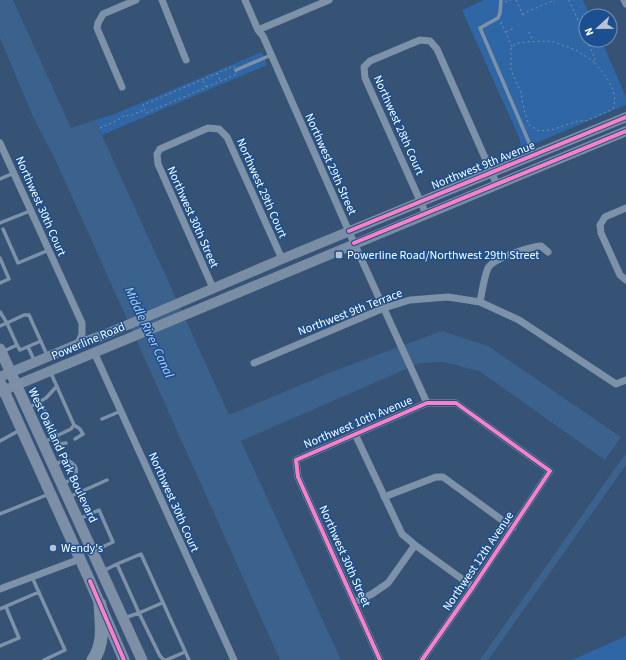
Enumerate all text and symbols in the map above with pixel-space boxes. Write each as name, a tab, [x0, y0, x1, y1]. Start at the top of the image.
north arrow	[578, 8, 618, 48]
text: N	[581, 25, 598, 38]
street label: Northwest 28th Court	[369, 72, 428, 178]
street label: Northwest 29th Street	[300, 111, 361, 218]
street label: Northwest 29th Court	[232, 135, 291, 241]
street label: Northwest 9th Avenue	[429, 137, 538, 194]
street label: Northwest 30th Court	[11, 153, 70, 259]
street label: Northwest 30th Street	[162, 164, 223, 271]
place label: Powerline Road/Northwest 29th Street	[347, 247, 539, 264]
marker: Powerline Road/Northwest 29th Street	[334, 250, 344, 260]
water label: Middle River Canal	[120, 284, 178, 382]
street label: Northwest 9th Terrace	[296, 285, 405, 340]
street label: Powerline Road	[49, 318, 128, 365]
street label: West Oakland Park Boulevard	[24, 385, 101, 526]
street label: Northwest 10th Avenue	[301, 392, 415, 453]
street label: Northwest 30th Court	[144, 449, 203, 555]
street label: Northwest 30th Street	[314, 503, 375, 610]
street label: Northwest 12th Avenue	[439, 508, 518, 614]
place label: Wendy's	[61, 540, 103, 557]
marker: Wendy's	[48, 543, 58, 553]

